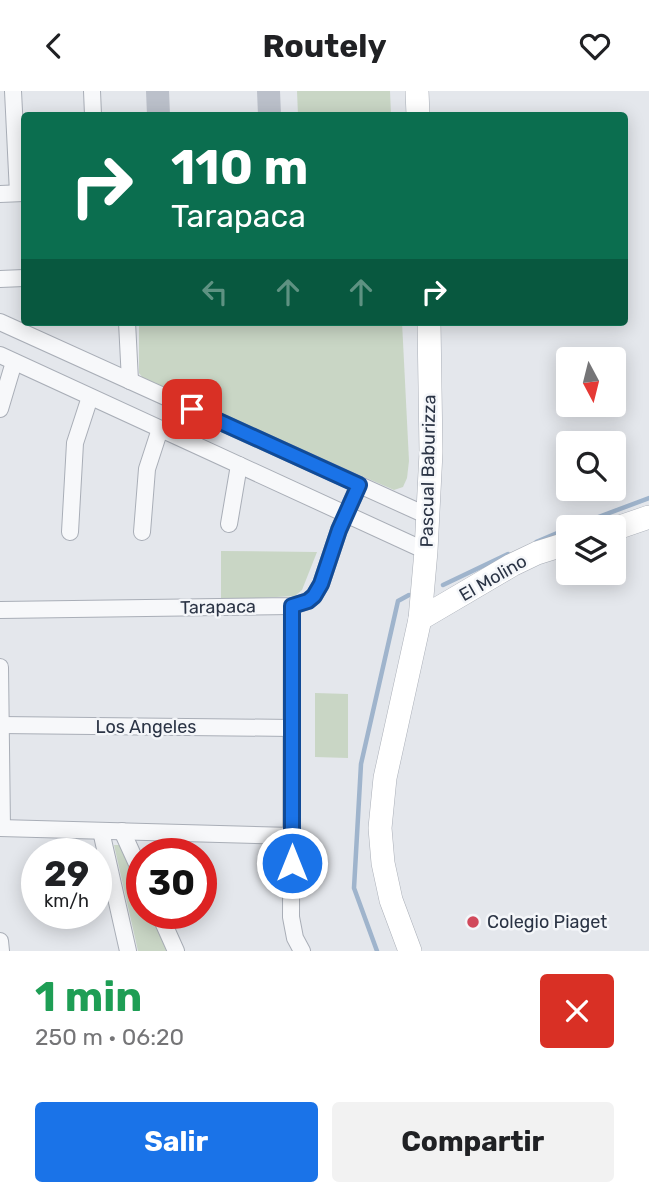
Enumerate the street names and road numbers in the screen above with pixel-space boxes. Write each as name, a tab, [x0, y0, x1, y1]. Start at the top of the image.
street label: Pascual Baburizza	[416, 394, 440, 548]
street label: El Molino	[455, 550, 531, 606]
street label: Tarapaca	[180, 595, 256, 619]
street label: Los Angeles	[96, 716, 196, 738]

